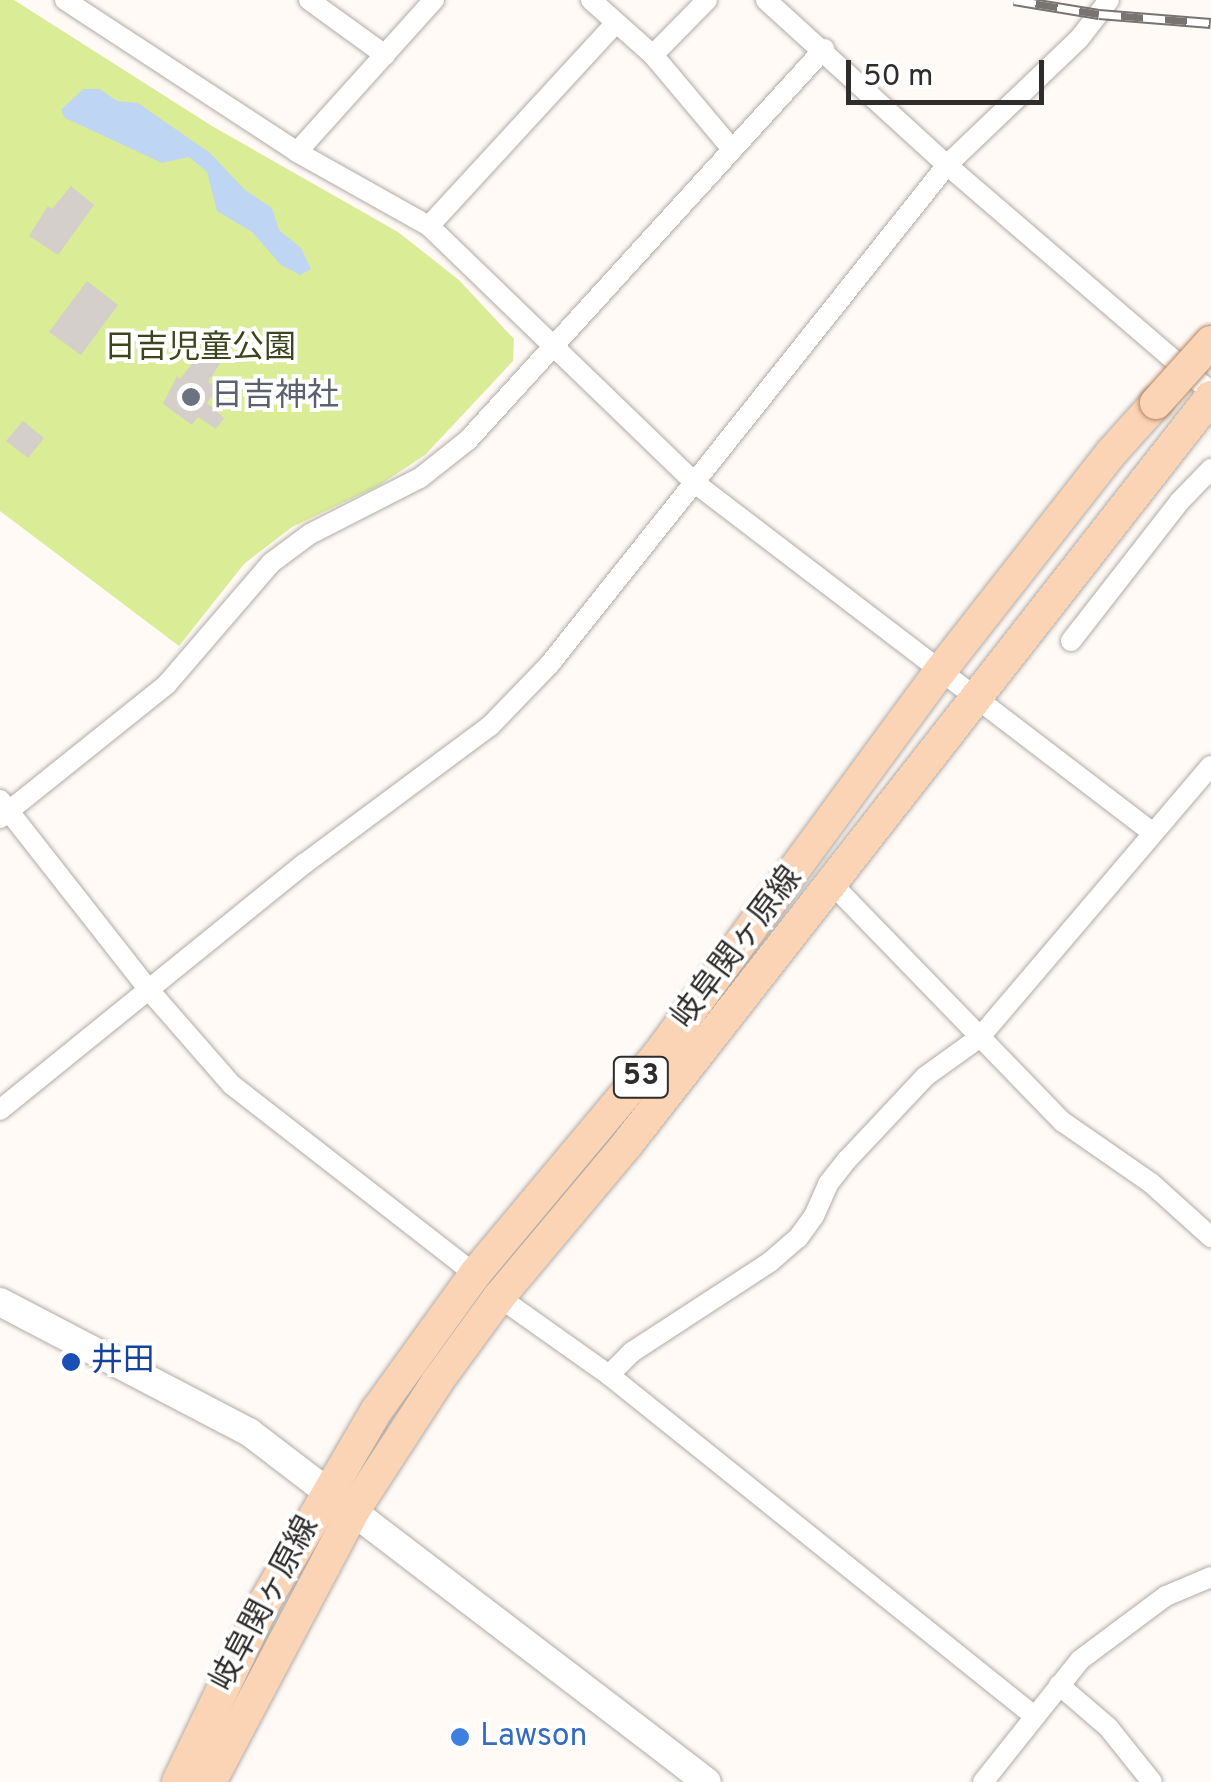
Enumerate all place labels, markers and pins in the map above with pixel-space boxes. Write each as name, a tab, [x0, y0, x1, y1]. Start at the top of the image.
place label: 日吉神社	[211, 378, 339, 416]
marker: 日吉神社	[180, 386, 202, 408]
place label: 井田	[91, 1343, 155, 1381]
marker: 井田	[60, 1351, 82, 1373]
place label: Lawson	[480, 1718, 588, 1756]
marker: Lawson	[449, 1726, 471, 1748]

